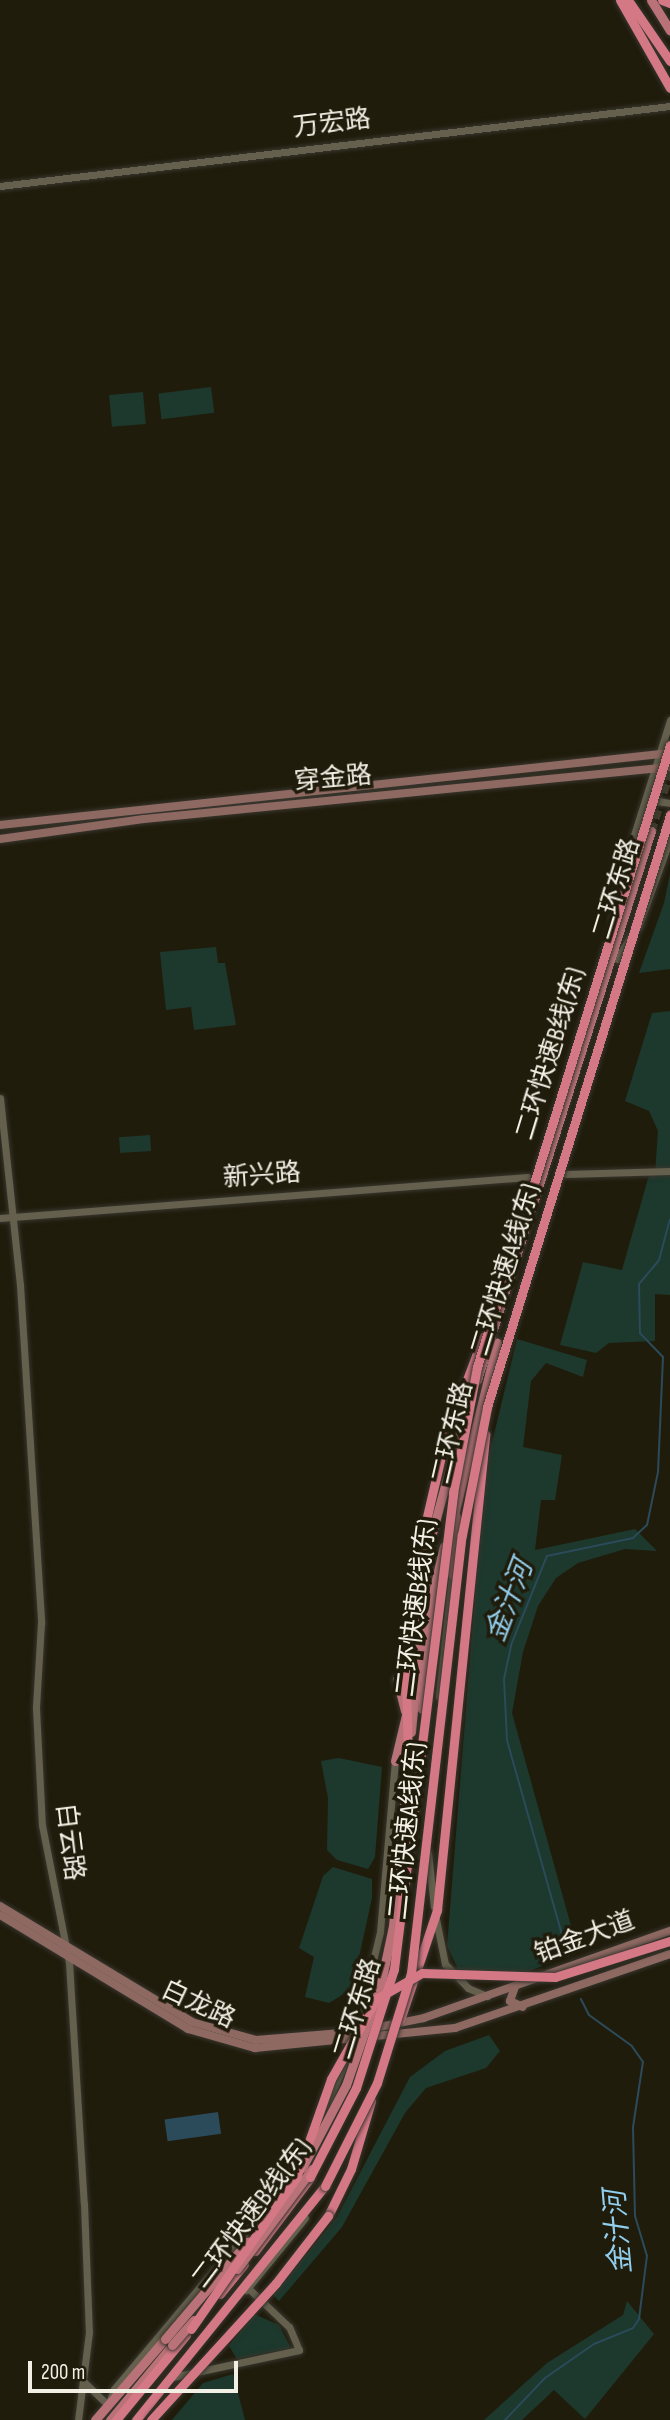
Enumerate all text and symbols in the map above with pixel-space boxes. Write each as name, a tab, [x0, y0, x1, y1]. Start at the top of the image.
street label: 万宏路	[291, 104, 373, 144]
street label: 穿金路	[293, 760, 373, 798]
street label: 二环东路	[587, 835, 647, 943]
street label: 二环快速B线(东)	[510, 964, 592, 1144]
street label: 新兴路	[222, 1158, 302, 1194]
street label: 二环快速A线(东)	[465, 1180, 547, 1360]
street label: 二环东路	[426, 1379, 480, 1487]
street label: 二环快速B线(东)	[391, 1517, 443, 1699]
water label: 金汁河	[479, 1556, 541, 1646]
street label: 二环快速A线(东)	[383, 1741, 433, 1921]
street label: 白云路	[49, 1801, 89, 1883]
street label: 铂金大道	[531, 1906, 639, 1970]
street label: 二环东路	[328, 1955, 388, 2063]
street label: 白龙路	[156, 1974, 240, 2036]
street label: 二环快速B线(东)	[186, 2133, 318, 2295]
water label: 金汁河	[599, 2189, 639, 2275]
scale bar	[32, 2346, 242, 2390]
text: 200 m	[41, 2360, 85, 2385]

